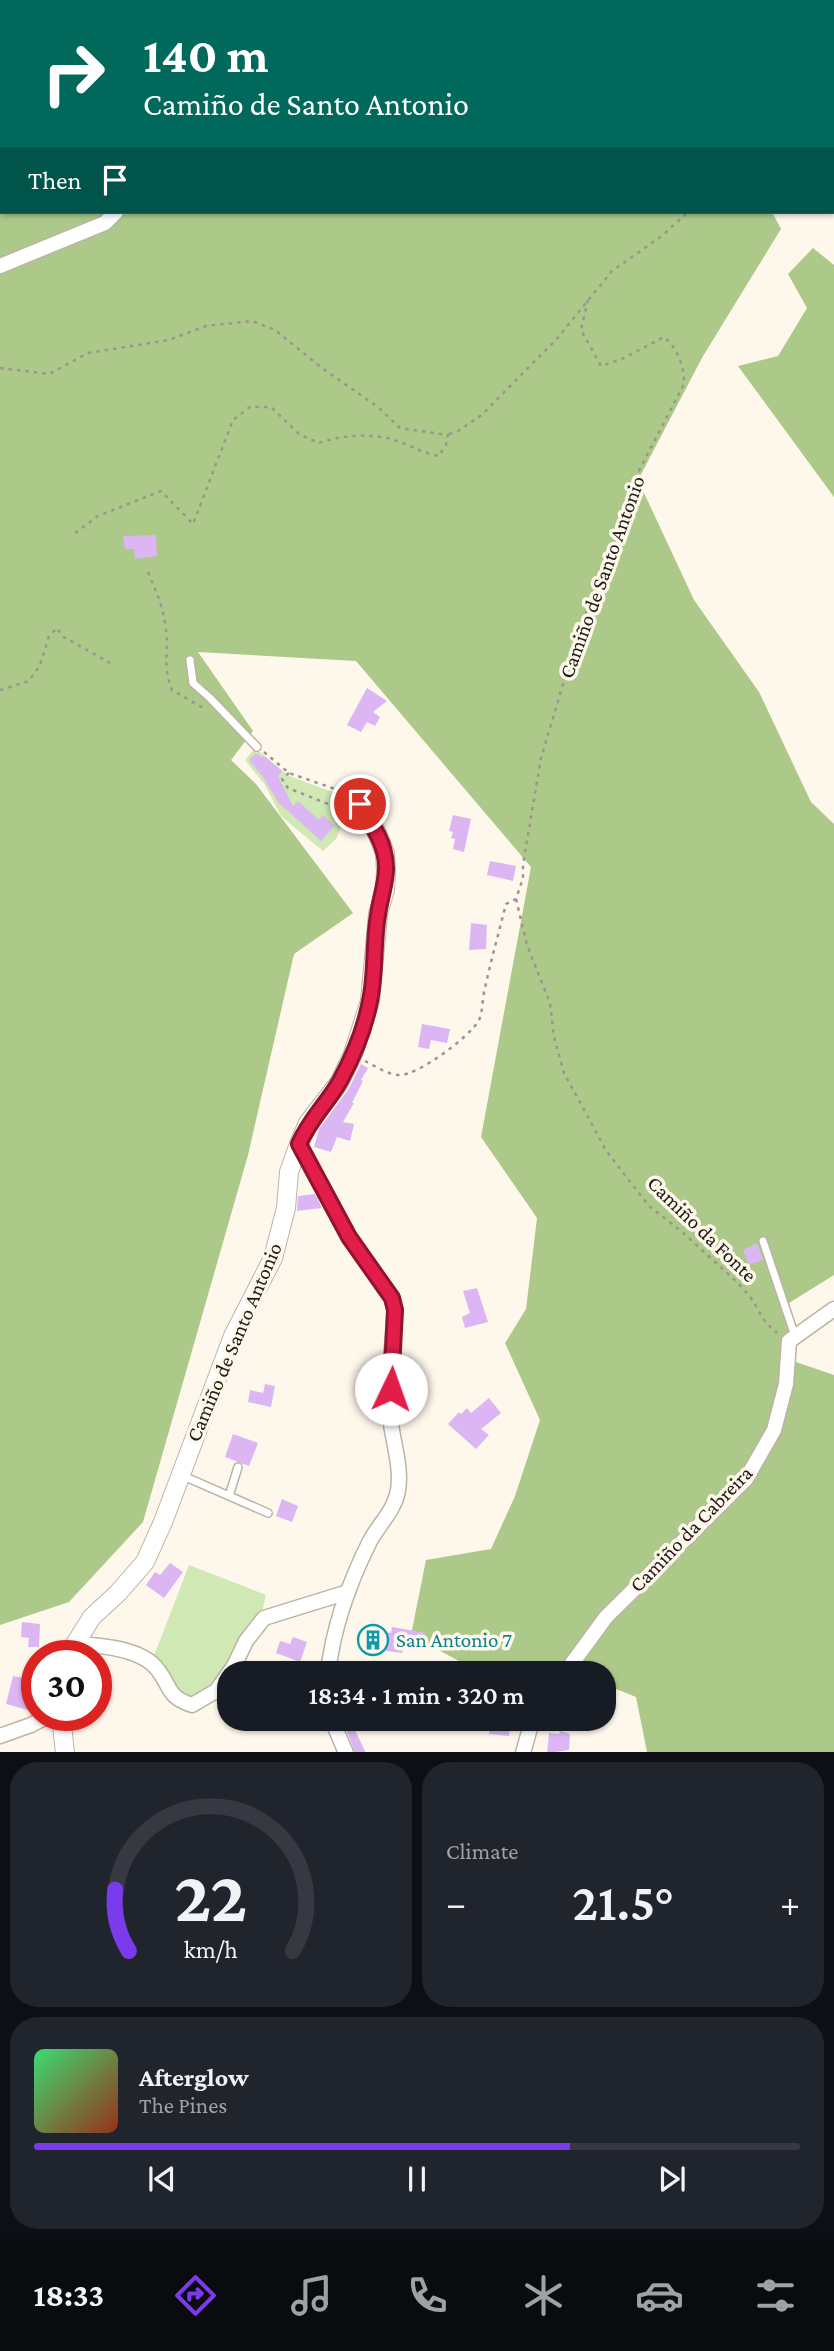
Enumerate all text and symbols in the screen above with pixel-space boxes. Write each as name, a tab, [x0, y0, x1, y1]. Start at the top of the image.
icon: right	[28, 28, 119, 119]
text: 140 m	[143, 28, 268, 83]
text: Camiño de Santo Antonio	[143, 86, 469, 122]
icon: arrive	[96, 161, 134, 199]
text: Then	[28, 166, 82, 195]
street label: Camiño de Santo Antonio	[554, 472, 650, 682]
pin	[330, 774, 390, 834]
icon: arrive	[341, 785, 379, 823]
street label: Camiño da Fonte	[642, 1171, 762, 1287]
street label: Camiño de Santo Antonio	[181, 1239, 287, 1445]
position arrow	[354, 1352, 428, 1426]
street label: Camiño da Cabreira	[625, 1461, 757, 1597]
building icon: San Antonio 7	[356, 1623, 390, 1657]
place label: San Antonio 7	[396, 1628, 512, 1652]
speed limit sign: 30	[21, 1640, 112, 1731]
text: 18:34 · 1 min · 320 m	[309, 1681, 524, 1710]
text: Climate	[446, 1838, 518, 1864]
text: 22	[174, 1856, 248, 1937]
text: 21.5°	[572, 1873, 674, 1931]
text: −	[446, 1882, 466, 1924]
text: +	[780, 1882, 800, 1924]
text: km/h	[184, 1935, 238, 1962]
text: Afterglow	[139, 2063, 249, 2092]
text: The Pines	[139, 2092, 227, 2118]
icon: previous	[143, 2160, 181, 2198]
icon: pause	[398, 2160, 436, 2198]
icon: next	[653, 2160, 691, 2198]
icon: directions	[171, 2271, 220, 2320]
icon: music	[287, 2271, 336, 2320]
icon: phone	[403, 2271, 452, 2320]
icon: climate	[519, 2271, 568, 2320]
icon: car	[635, 2271, 684, 2320]
icon: filters	[751, 2271, 800, 2320]
text: 18:33	[34, 2277, 104, 2313]

